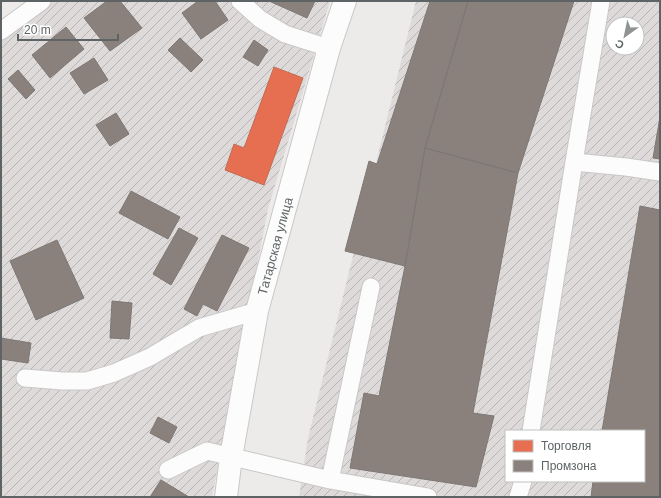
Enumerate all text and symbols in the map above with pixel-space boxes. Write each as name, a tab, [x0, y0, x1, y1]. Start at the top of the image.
scale bar	[18, 16, 118, 42]
north arrow	[605, 16, 645, 56]
text: 20 m	[24, 23, 51, 37]
text: С	[613, 37, 626, 52]
street label: Татарская улица	[254, 195, 296, 297]
legend	[505, 430, 645, 482]
text: Торговля	[541, 439, 591, 453]
text: Промзона	[541, 459, 597, 473]

